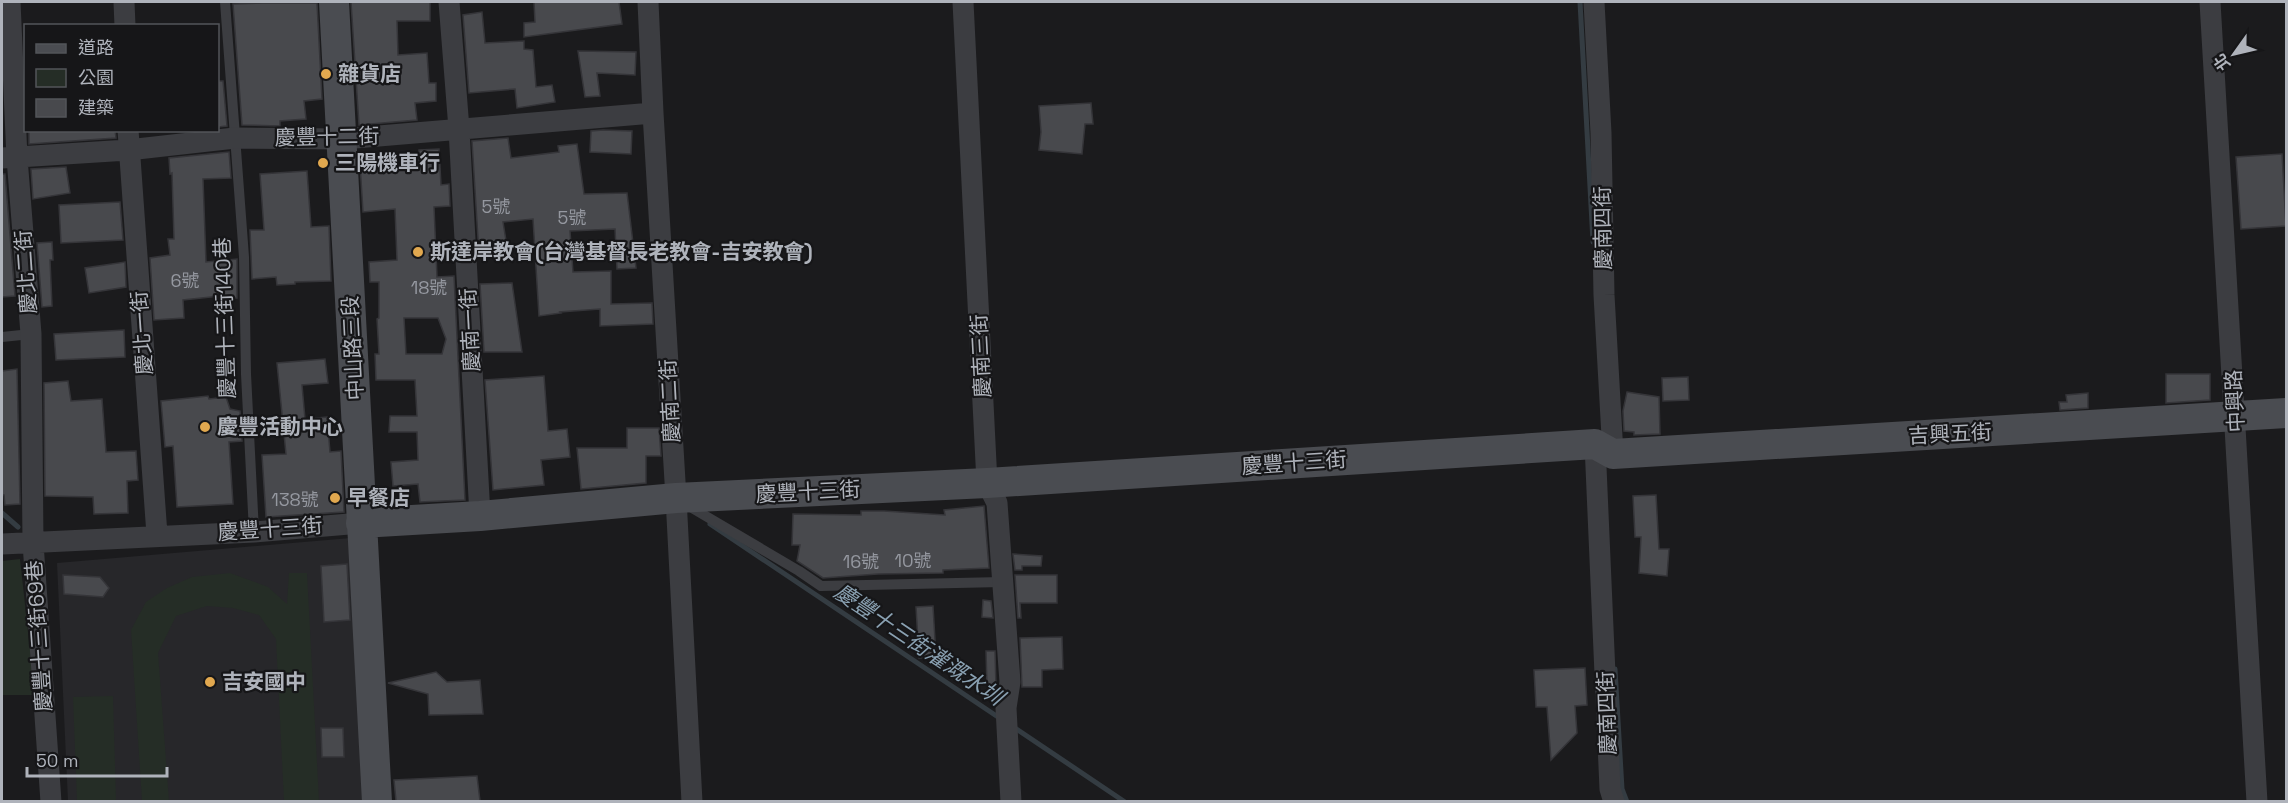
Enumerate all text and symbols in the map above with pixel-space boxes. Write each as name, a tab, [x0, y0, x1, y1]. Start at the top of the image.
legend	[24, 24, 219, 132]
north arrow	[2204, 24, 2264, 84]
text: 道路	[78, 36, 114, 59]
text: 北	[2209, 50, 2235, 75]
place label: 雜貨店	[338, 60, 401, 87]
text: 公園	[78, 66, 114, 89]
marker: 雜貨店	[319, 67, 333, 81]
text: 建築	[78, 96, 114, 119]
street label: 慶豐十二街	[274, 122, 380, 151]
place label: 三陽機車行	[335, 149, 440, 176]
marker: 三陽機車行	[316, 156, 330, 170]
street label: 慶南四街	[1588, 186, 1617, 270]
house number: 5號	[482, 195, 510, 218]
house number: 5號	[558, 206, 586, 229]
street label: 慶北二街	[9, 229, 42, 315]
street label: 慶豐十三街140巷	[208, 237, 241, 399]
place label: 斯達岸教會(台灣基督長老教會-吉安教會)	[430, 238, 813, 265]
marker: 斯達岸教會(台灣基督長老教會-吉安教會)	[411, 245, 425, 259]
house number: 6號	[170, 269, 200, 292]
house number: 18號	[411, 276, 447, 299]
street label: 慶南一街	[454, 287, 485, 373]
street label: 慶北一街	[125, 290, 158, 376]
street label: 中山路三段	[336, 295, 369, 401]
street label: 慶南三街	[965, 313, 996, 399]
street label: 慶南二街	[654, 358, 685, 444]
street label: 中興路	[2219, 369, 2250, 433]
place label: 慶豐活動中心	[217, 413, 343, 440]
street label: 吉興五街	[1907, 418, 1993, 449]
marker: 慶豐活動中心	[198, 420, 212, 434]
street label: 慶豐十三街	[1241, 445, 1347, 480]
street label: 慶豐十三街	[755, 475, 861, 508]
place label: 早餐店	[347, 484, 410, 511]
house number: 138號	[271, 488, 319, 511]
marker: 早餐店	[328, 491, 342, 505]
street label: 慶豐十三街	[217, 511, 323, 546]
house number: 10號	[894, 549, 932, 572]
house number: 16號	[843, 550, 879, 573]
street label: 慶豐十三街69巷	[20, 559, 57, 713]
water label: 慶豐十三街灌溉水圳	[829, 577, 1011, 713]
place label: 吉安國中	[222, 668, 306, 695]
street label: 慶南四街	[1592, 671, 1621, 755]
marker: 吉安國中	[203, 675, 217, 689]
scale bar	[27, 740, 166, 778]
text: 50 m	[36, 749, 78, 772]

